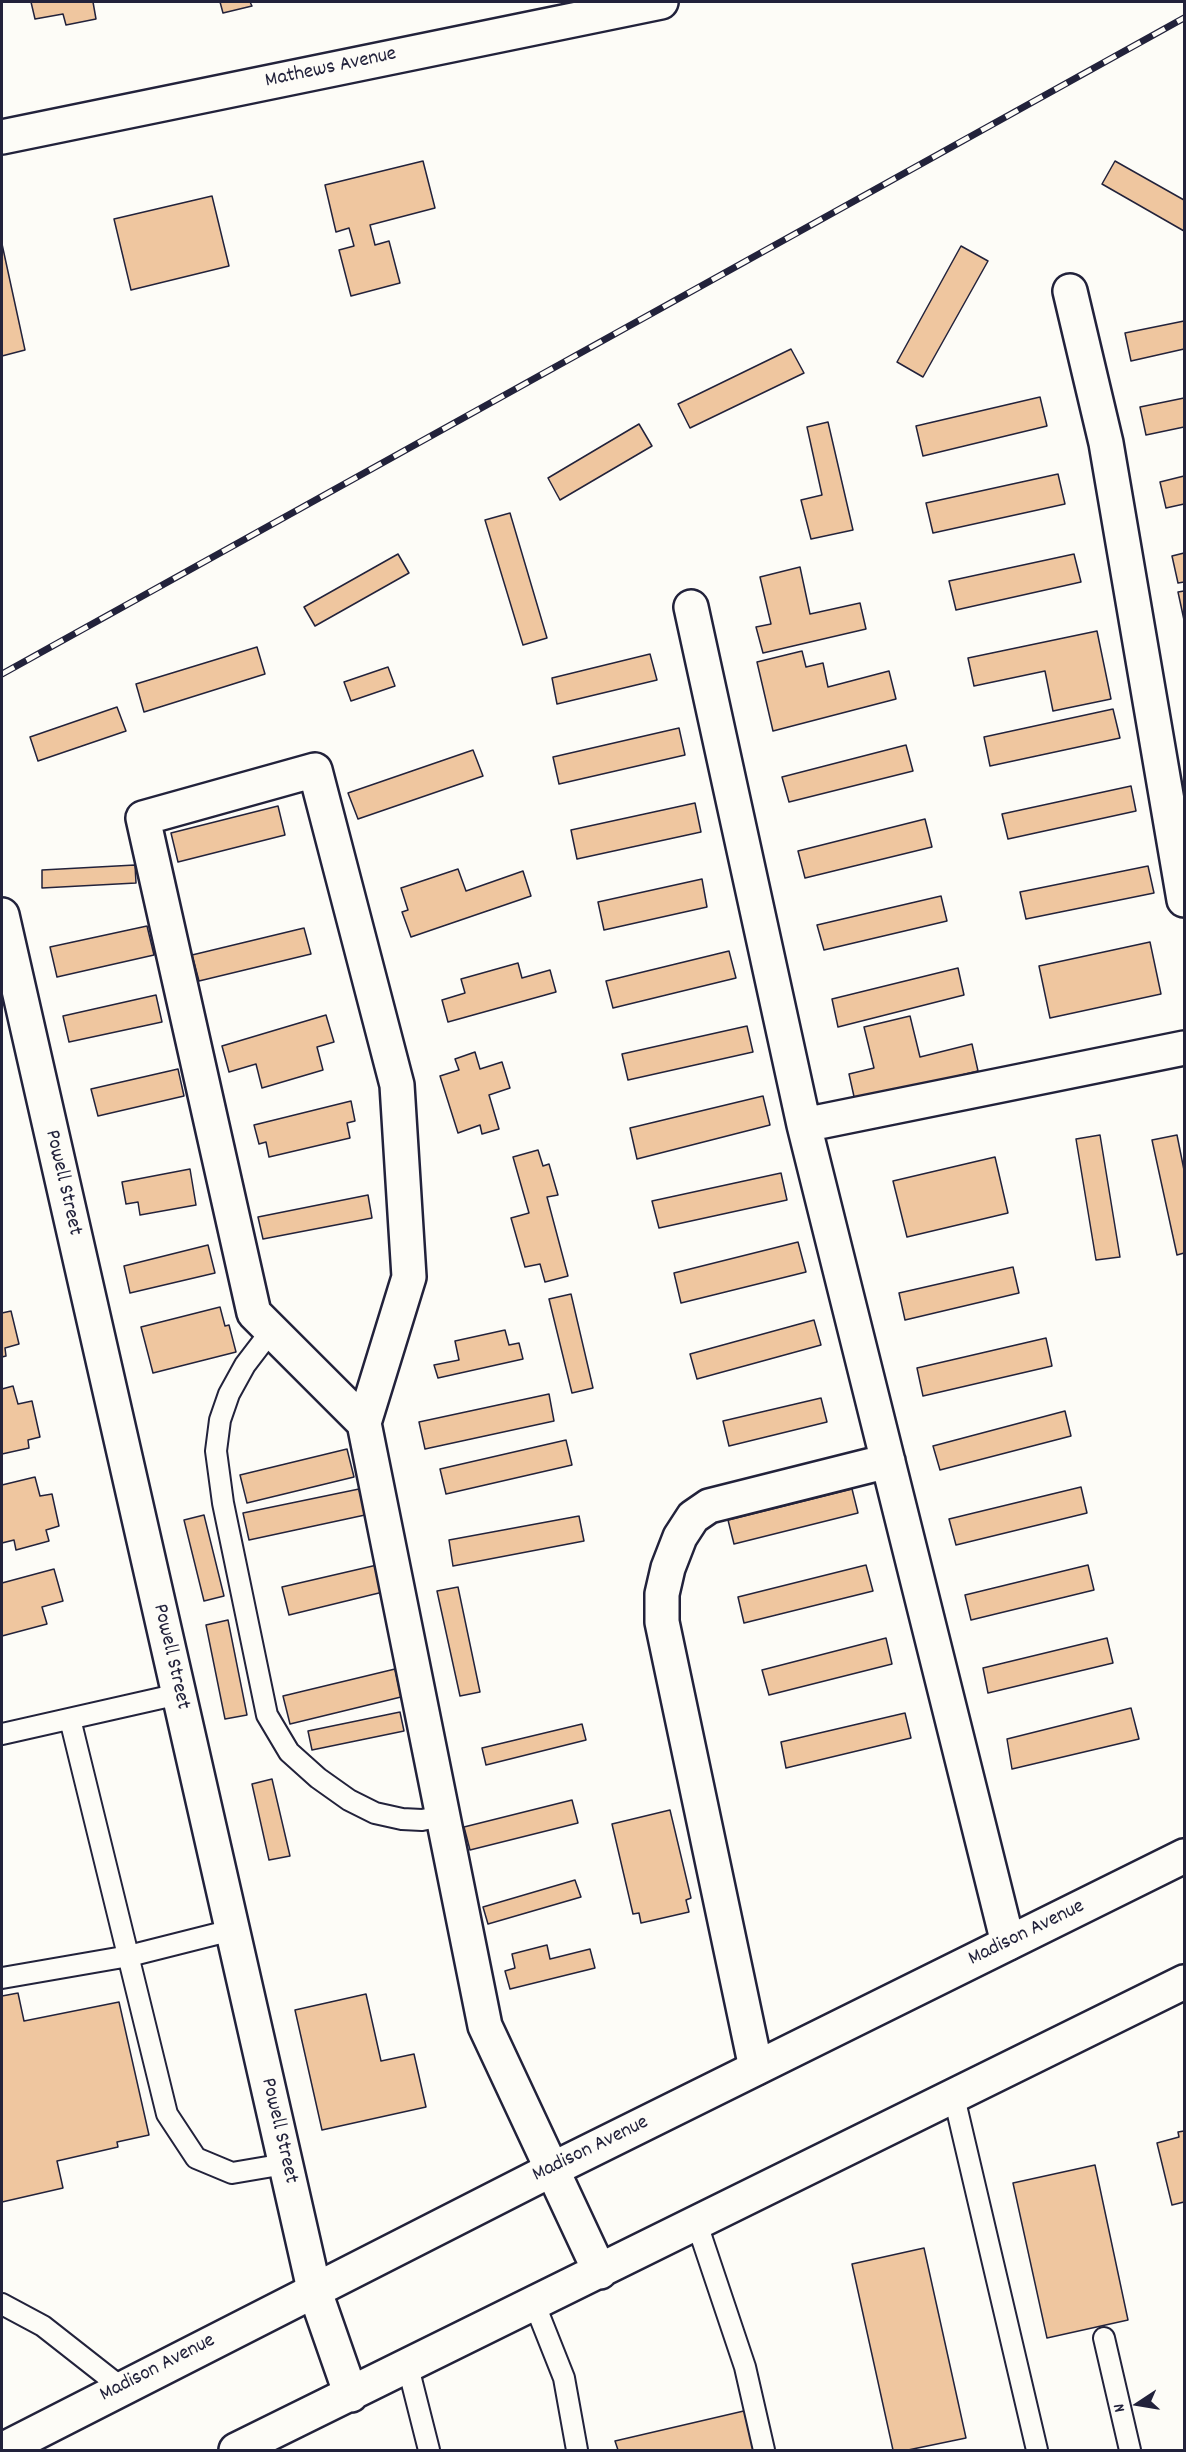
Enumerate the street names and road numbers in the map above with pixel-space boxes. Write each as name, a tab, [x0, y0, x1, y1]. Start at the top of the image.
street label: Mathews Avenue	[263, 43, 399, 95]
street label: Powell Street	[38, 1128, 86, 1238]
street label: Powell Street	[146, 1602, 194, 1712]
street label: Madison Avenue	[965, 1895, 1089, 1973]
street label: Powell Street	[254, 2076, 302, 2186]
street label: Madison Avenue	[529, 2111, 653, 2189]
street label: Madison Avenue	[96, 2329, 220, 2409]

